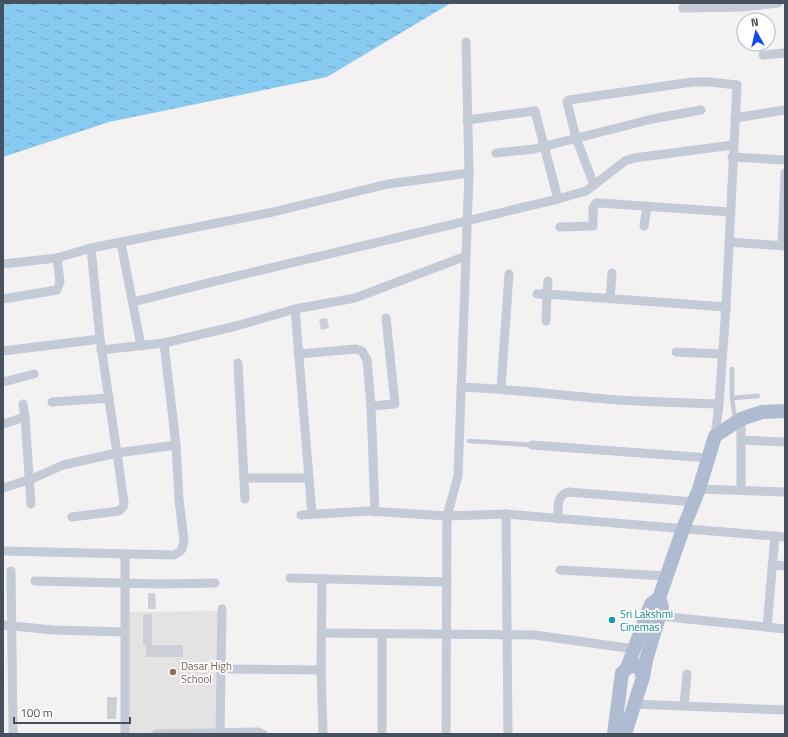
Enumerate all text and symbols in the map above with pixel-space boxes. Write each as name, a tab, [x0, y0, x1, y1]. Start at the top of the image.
north arrow	[736, 12, 776, 52]
text: N	[750, 14, 759, 31]
place label: Sri Lakshmi Cinemas	[620, 606, 673, 635]
marker: Sri Lakshmi Cinemas	[607, 615, 617, 625]
place label: Dasar High School	[181, 658, 232, 687]
marker: Dasar High School	[168, 667, 178, 677]
scale bar	[14, 699, 130, 725]
text: 100 m	[20, 703, 53, 722]

